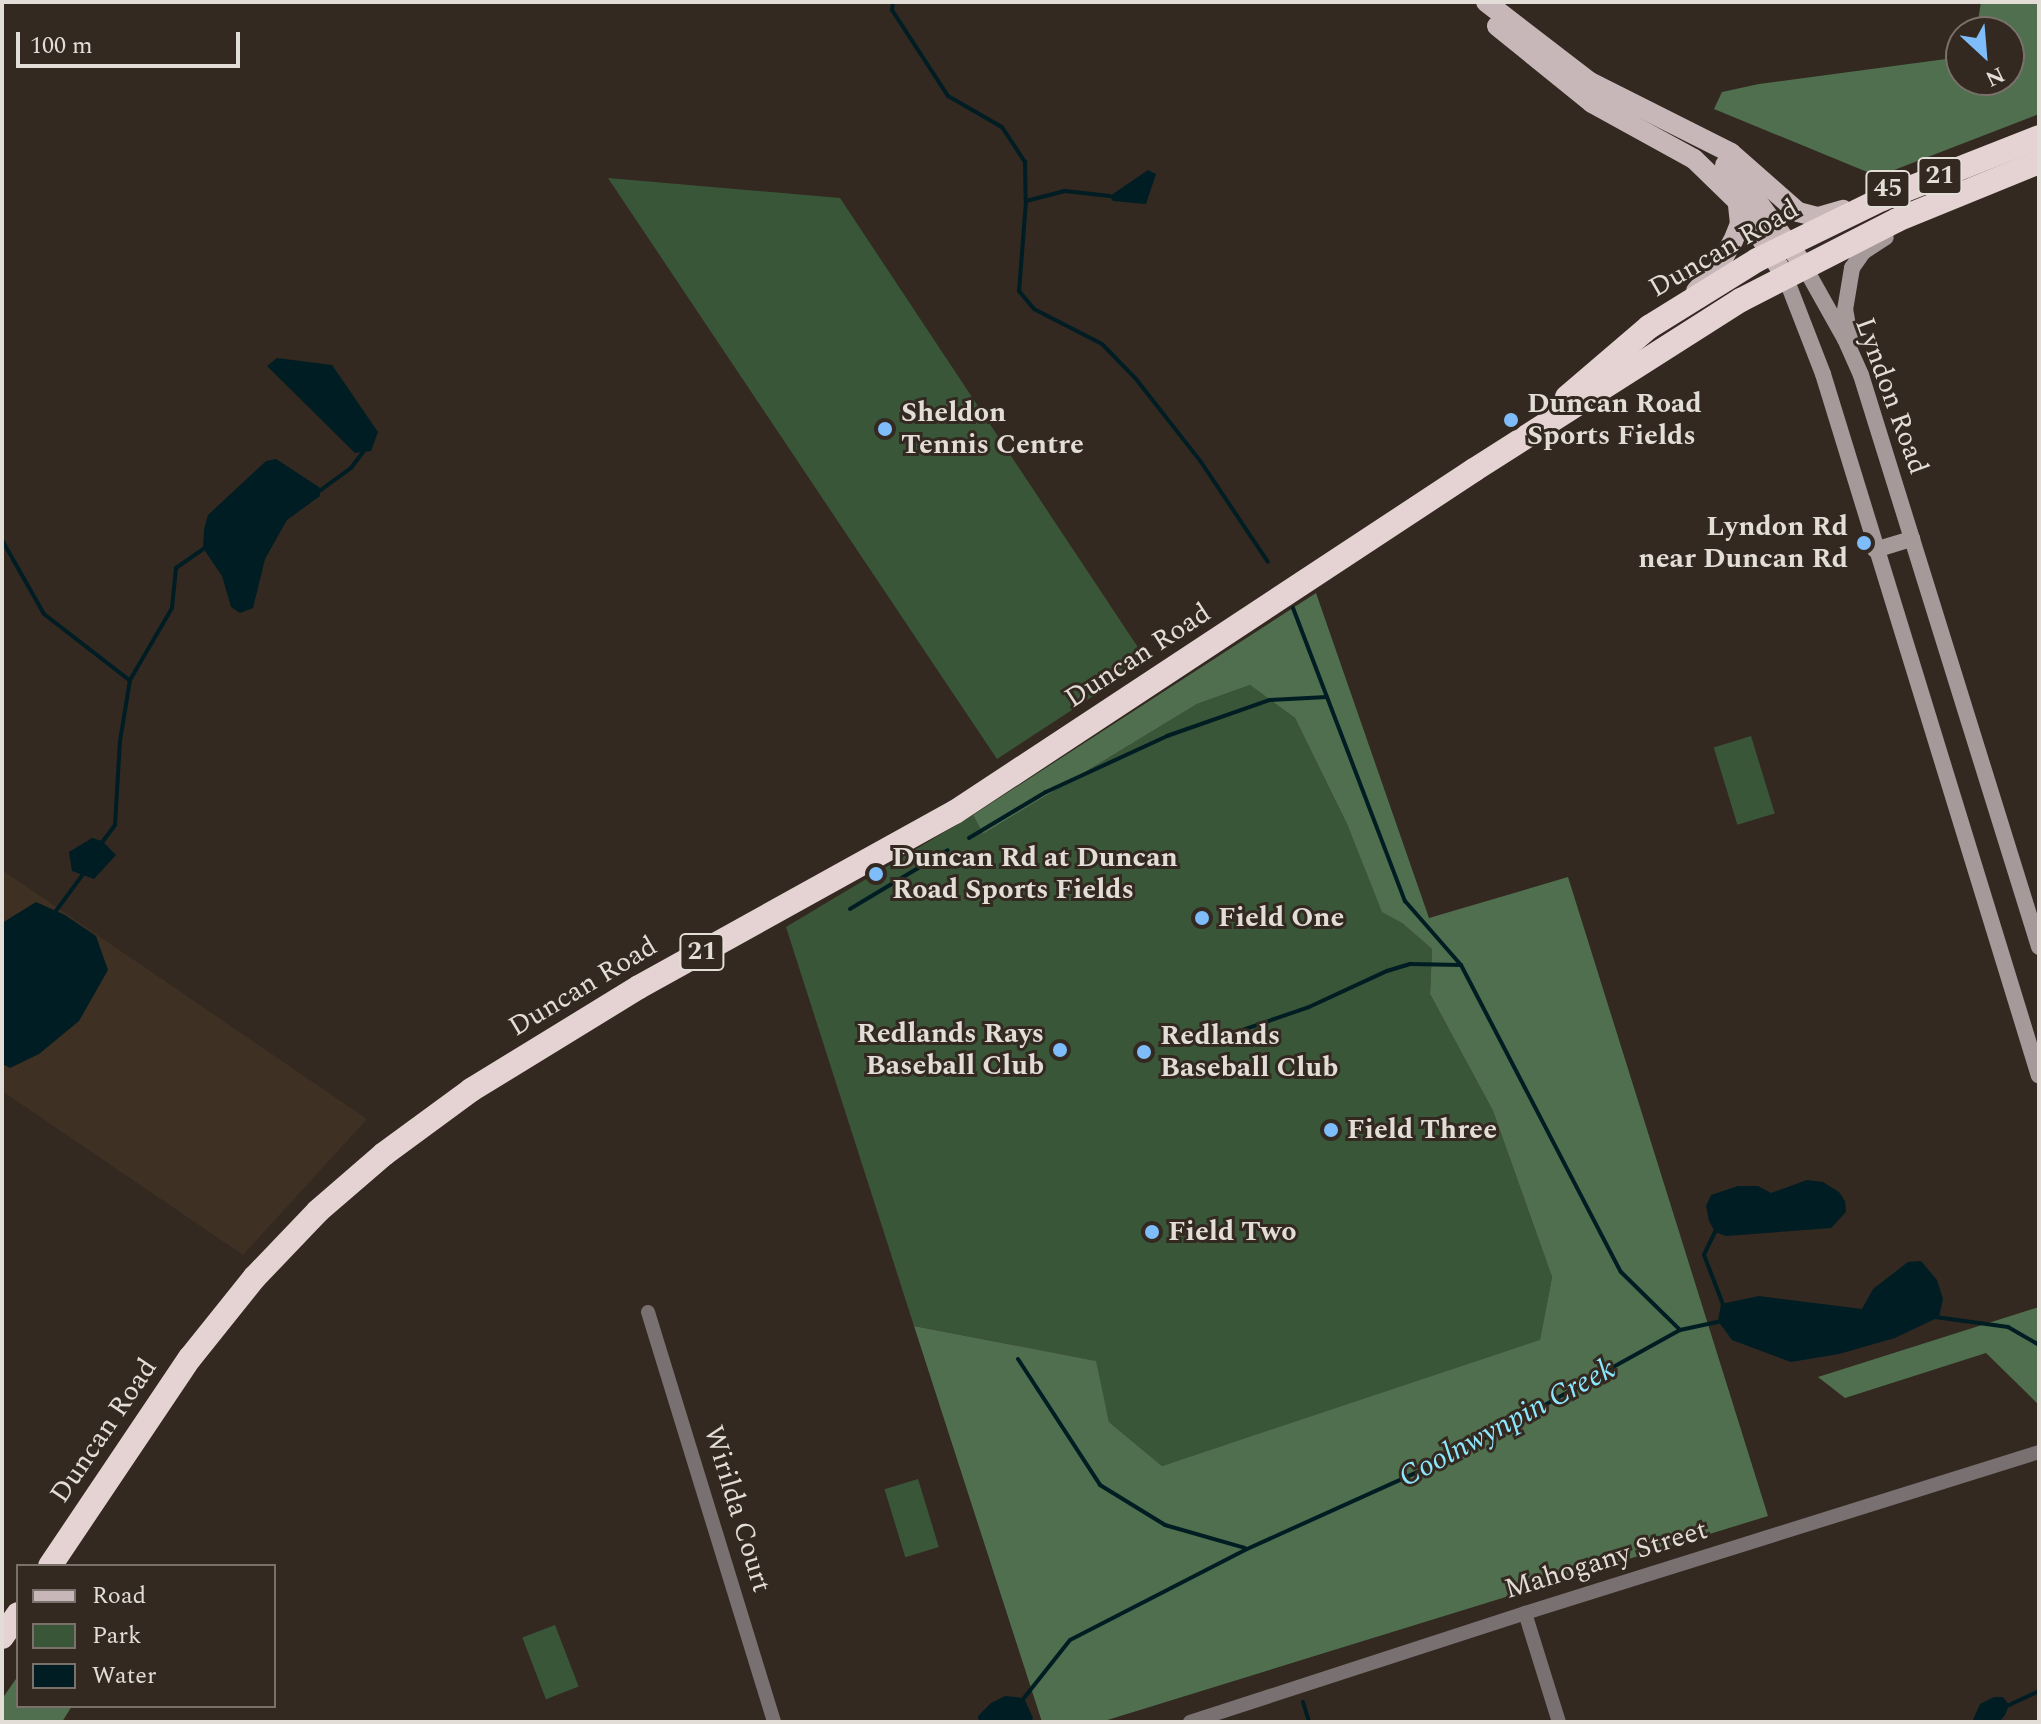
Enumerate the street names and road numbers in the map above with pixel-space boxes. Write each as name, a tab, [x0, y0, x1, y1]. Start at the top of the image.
road number: 21	[1916, 154, 1964, 198]
road number: 45	[1864, 167, 1912, 211]
street label: Duncan Road	[1643, 193, 1805, 305]
street label: Lyndon Road	[1847, 313, 1935, 479]
street label: Duncan Road	[1059, 596, 1217, 716]
street label: Duncan Road	[503, 930, 663, 1044]
road number: 21	[678, 930, 726, 974]
street label: Duncan Road	[43, 1352, 165, 1510]
street label: Wirilda Court	[696, 1422, 778, 1596]
street label: Mahogany Street	[1500, 1513, 1712, 1607]

